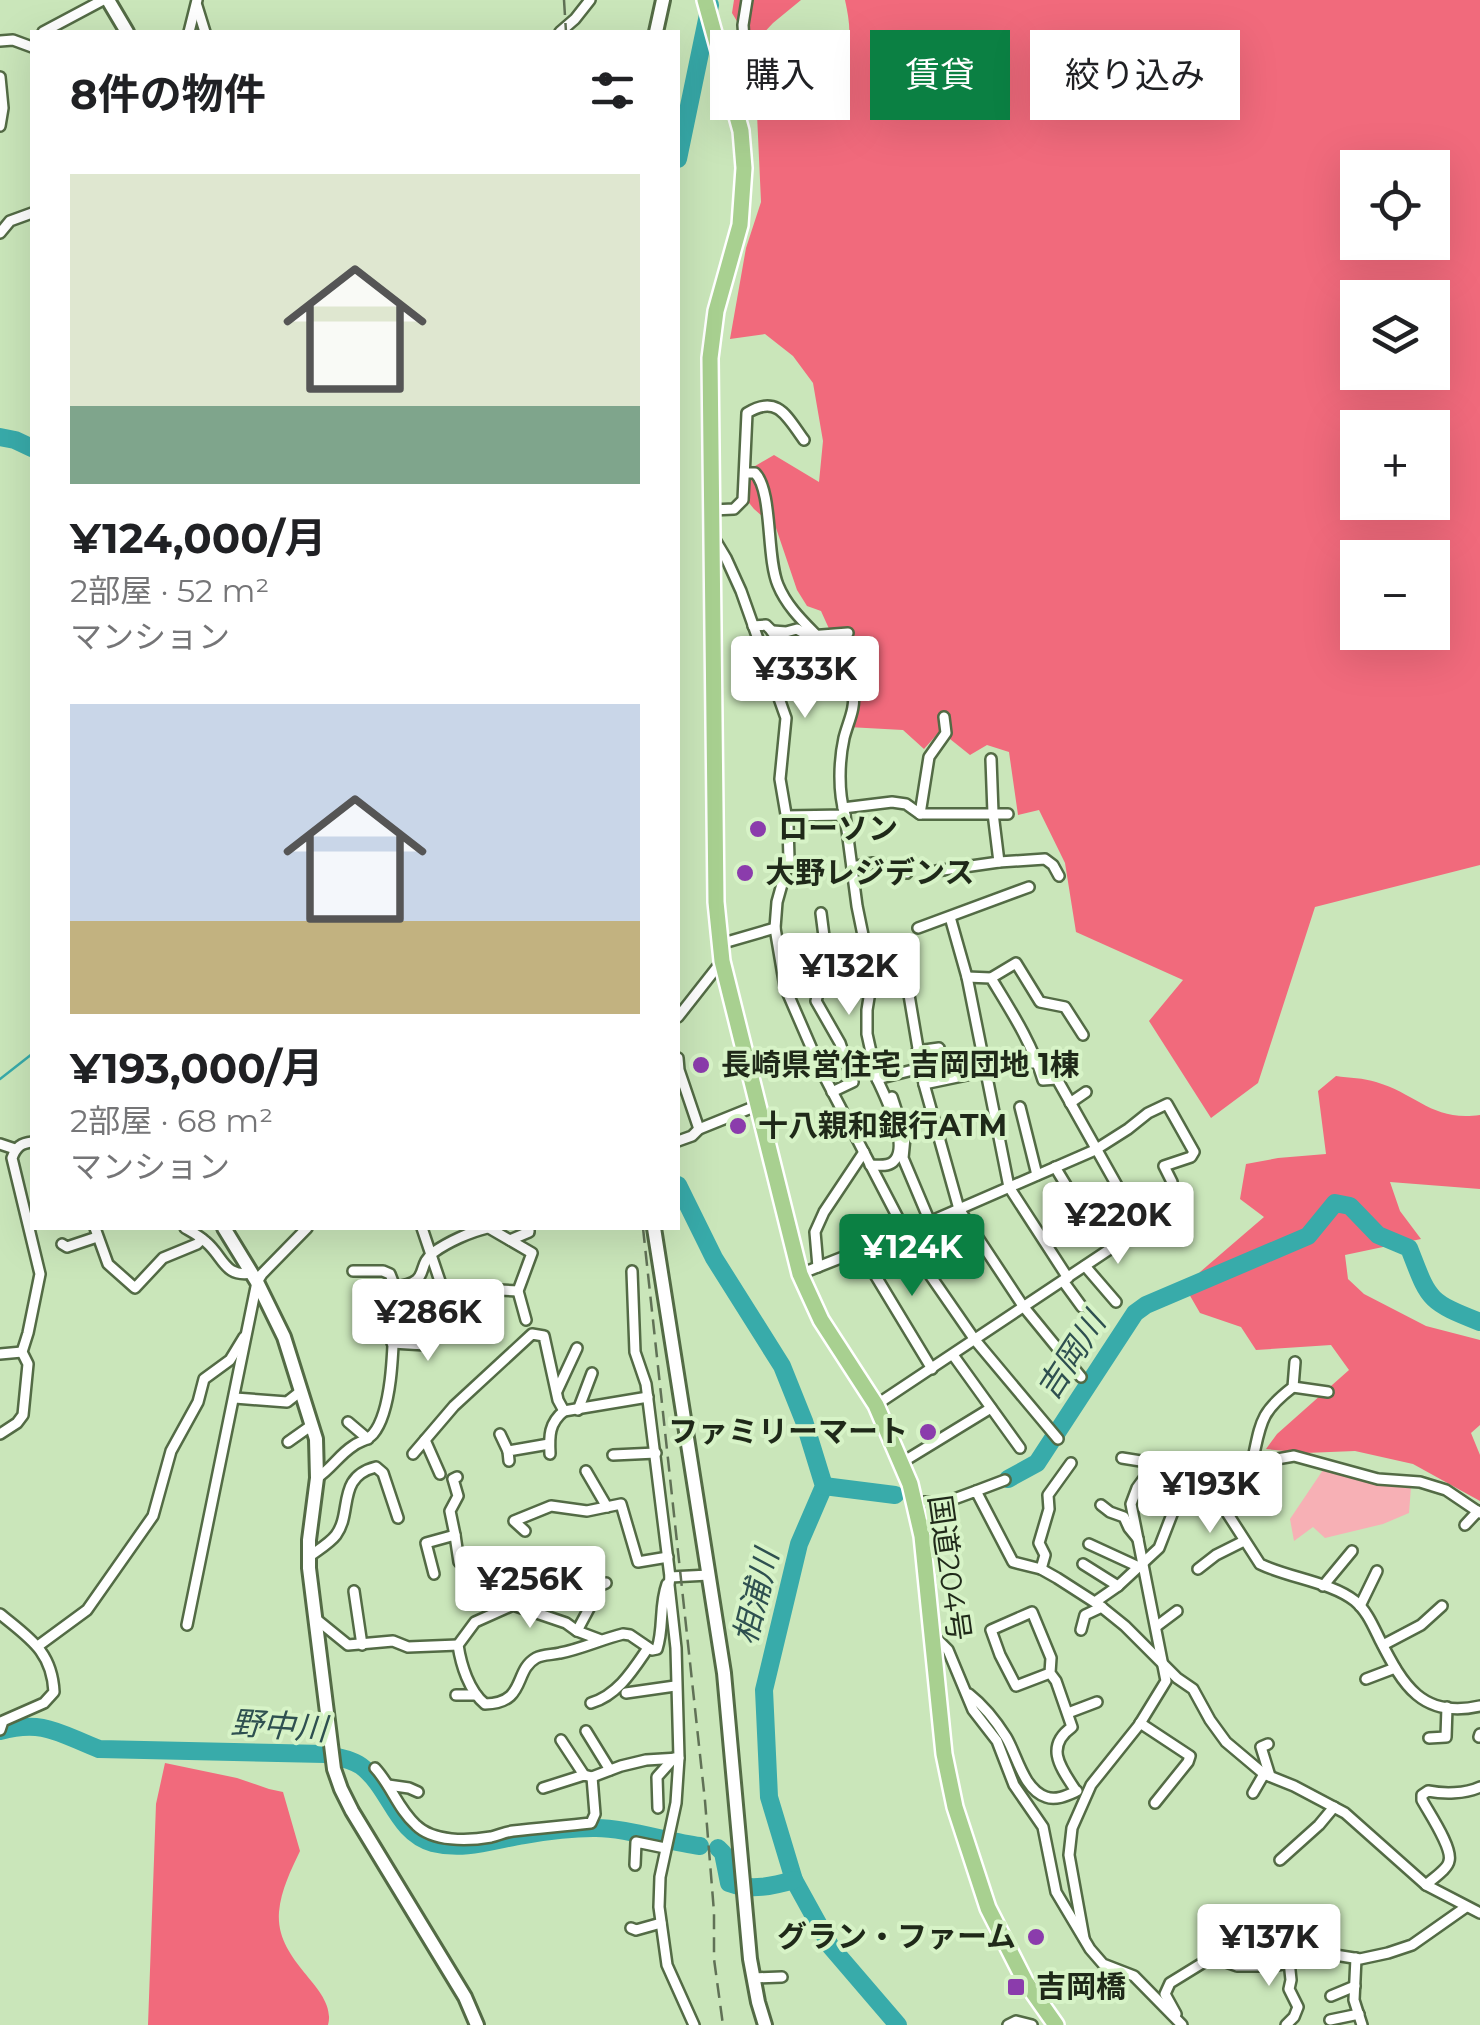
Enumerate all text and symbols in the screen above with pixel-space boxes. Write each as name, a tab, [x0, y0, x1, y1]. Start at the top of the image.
chip: 購入	[710, 30, 850, 120]
chip: 賃貸	[870, 30, 1010, 120]
chip: 絞り込み	[1030, 30, 1240, 120]
icon: filters	[585, 63, 640, 118]
text: 8件の物件	[70, 68, 266, 120]
map controls	[1340, 150, 1450, 650]
button: locate	[1340, 150, 1450, 260]
icon: home	[265, 239, 445, 419]
button: layers	[1340, 280, 1450, 390]
button: +	[1340, 410, 1450, 520]
text: ¥124,000/月	[70, 512, 326, 564]
button: −	[1340, 540, 1450, 650]
text: 2部屋 · 52 m²	[70, 571, 269, 610]
text: マンション	[70, 617, 230, 656]
pin: ¥333K	[735, 636, 875, 721]
text: ¥333K	[753, 649, 857, 688]
icon: home	[265, 769, 445, 949]
place label: ローソン	[778, 810, 898, 847]
marker: ローソン	[747, 818, 769, 840]
place label: 大野レジデンス	[765, 854, 974, 891]
marker: 大野レジデンス	[734, 862, 756, 884]
pin: ¥132K	[779, 933, 919, 1018]
text: ¥132K	[800, 946, 898, 985]
text: ¥193,000/月	[70, 1042, 323, 1094]
place label: 長崎県営住宅 吉岡団地 1棟	[721, 1046, 1080, 1083]
marker: 長崎県営住宅 吉岡団地 1棟	[690, 1054, 712, 1076]
text: 2部屋 · 68 m²	[70, 1101, 273, 1140]
place label: 十八親和銀行ATM	[758, 1107, 1007, 1144]
marker: 十八親和銀行ATM	[727, 1115, 749, 1137]
text: マンション	[70, 1147, 230, 1186]
pin: ¥220K	[1048, 1182, 1188, 1267]
text: ¥220K	[1065, 1195, 1171, 1234]
pin: ¥124K	[842, 1214, 982, 1299]
text: ¥124K	[861, 1227, 963, 1266]
pin: ¥286K	[358, 1279, 498, 1364]
text: ¥286K	[374, 1292, 482, 1331]
water label: 吉岡川	[1028, 1302, 1115, 1407]
place label: ファミリーマート	[668, 1413, 908, 1450]
marker: ファミリーマート	[917, 1421, 939, 1443]
pin: ¥193K	[1140, 1451, 1280, 1536]
text: ¥193K	[1160, 1464, 1260, 1503]
street label: 国道204号	[921, 1493, 978, 1643]
water label: 相浦川	[725, 1543, 787, 1648]
pin: ¥256K	[460, 1546, 600, 1631]
text: ¥256K	[477, 1559, 583, 1598]
water label: 野中川	[230, 1703, 331, 1749]
pin: ¥137K	[1199, 1904, 1339, 1989]
text: ¥137K	[1219, 1917, 1319, 1956]
place label: グラン・ファーム	[777, 1918, 1016, 1955]
marker: グラン・ファーム	[1025, 1926, 1047, 1948]
place label: 吉岡橋	[1036, 1968, 1126, 2005]
marker: 吉岡橋	[1005, 1976, 1027, 1998]

